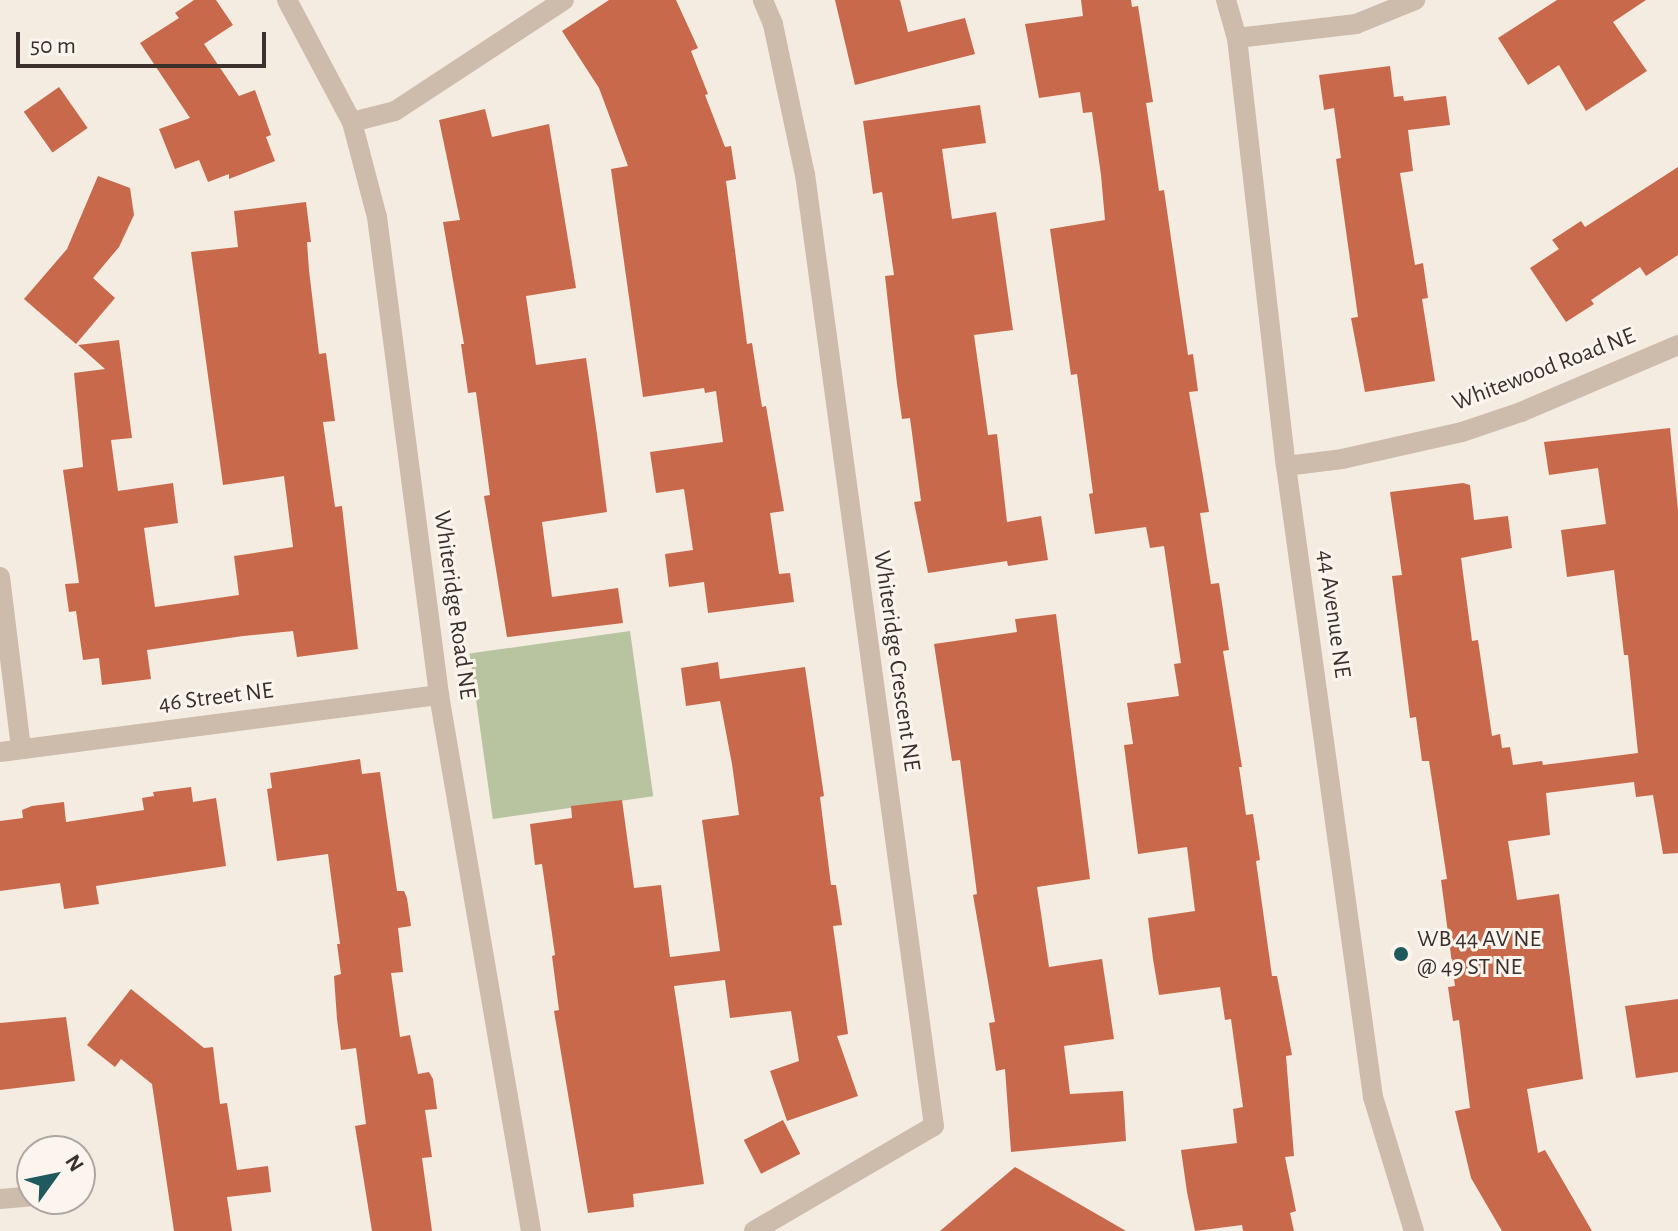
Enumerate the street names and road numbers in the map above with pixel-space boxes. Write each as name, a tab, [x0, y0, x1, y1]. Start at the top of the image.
street label: Whitewood Road NE	[1449, 322, 1639, 418]
street label: Whiteridge Road NE	[427, 509, 481, 701]
street label: 44 Avenue NE	[1310, 548, 1356, 680]
street label: Whiteridge Crescent NE	[866, 549, 926, 773]
street label: 46 Street NE	[157, 677, 275, 719]

